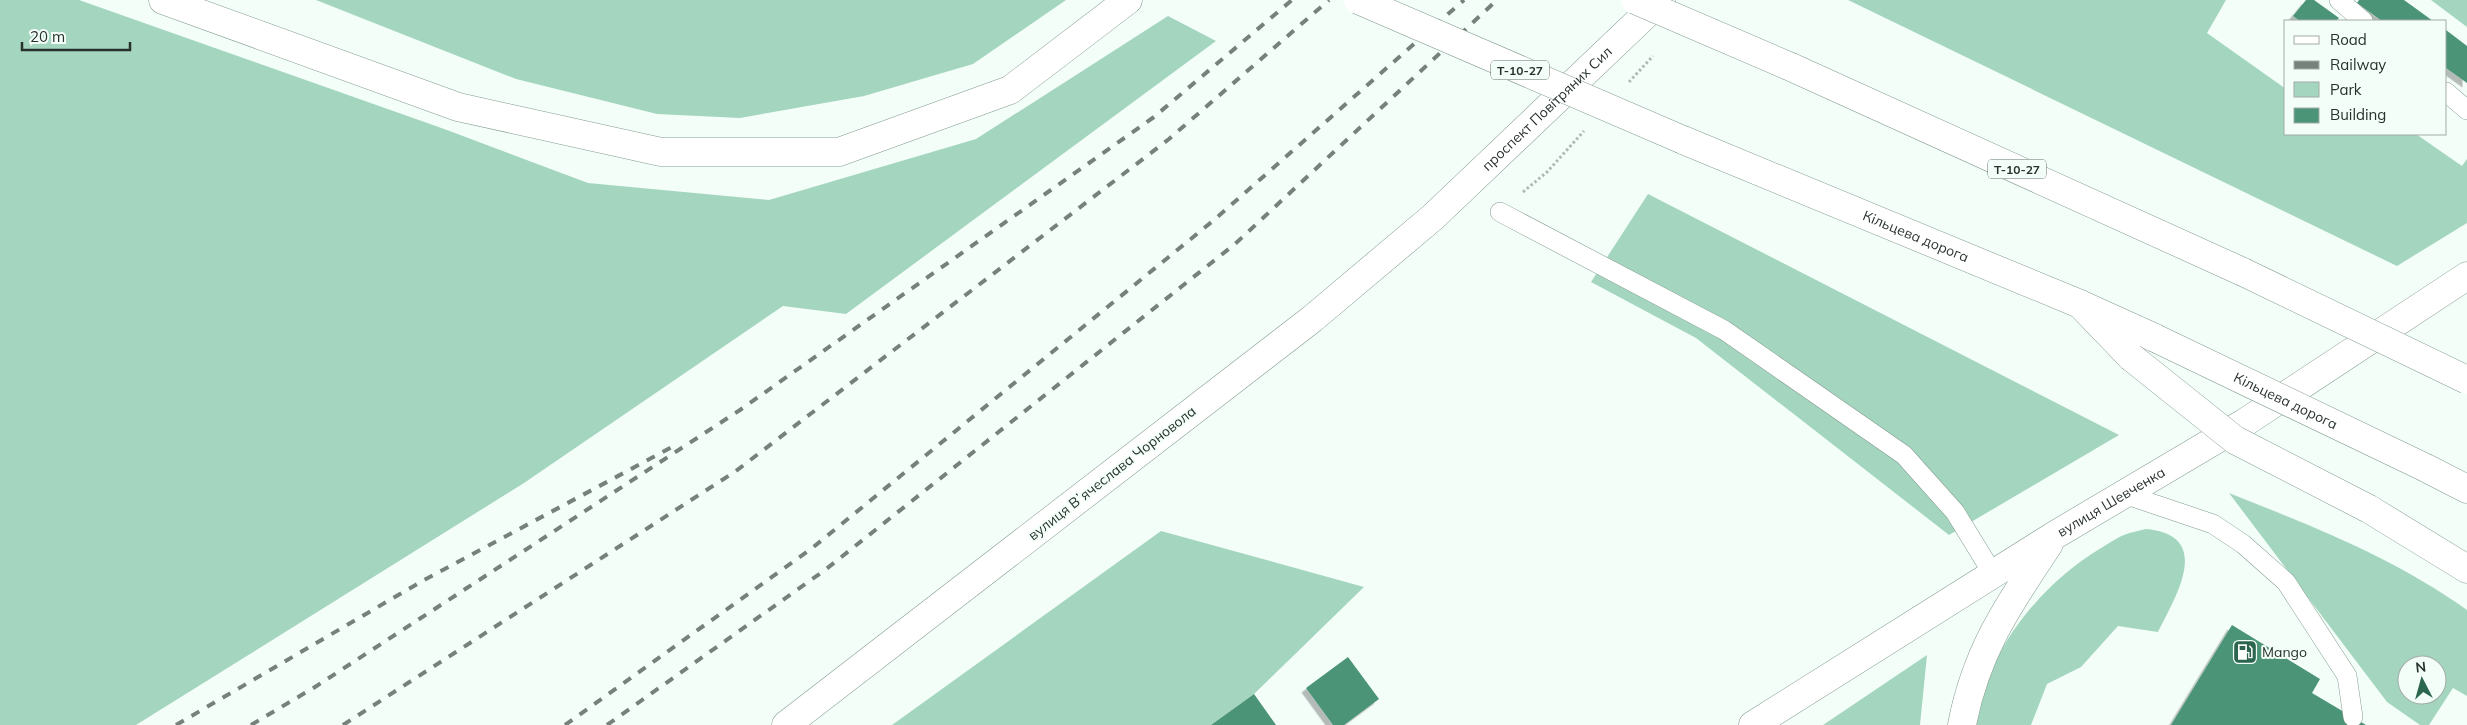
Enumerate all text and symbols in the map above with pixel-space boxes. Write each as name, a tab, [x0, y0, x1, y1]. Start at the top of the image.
scale bar	[22, 20, 130, 52]
legend	[2284, 20, 2447, 135]
text: 20 m	[30, 27, 65, 46]
text: Road	[2330, 30, 2367, 49]
street label: проспект Повітряних Сил	[1478, 43, 1616, 175]
text: Railway	[2330, 55, 2386, 74]
road number: Т-10-27	[1491, 60, 1549, 80]
text: Park	[2330, 80, 2362, 99]
text: Building	[2330, 105, 2386, 124]
road number: Т-10-27	[1988, 160, 2046, 178]
street label: Кільцева дорога	[1860, 206, 1972, 266]
street label: Кільцева дорога	[2231, 368, 2341, 433]
street label: вулиця Вʼячеслава Чорновола	[1024, 402, 1200, 544]
street label: вулиця Шевченка	[2054, 463, 2168, 541]
fuel station icon: Mango	[2232, 639, 2258, 665]
place label: Mango	[2262, 643, 2307, 661]
north arrow	[2397, 655, 2447, 705]
text: N	[2414, 658, 2427, 677]

